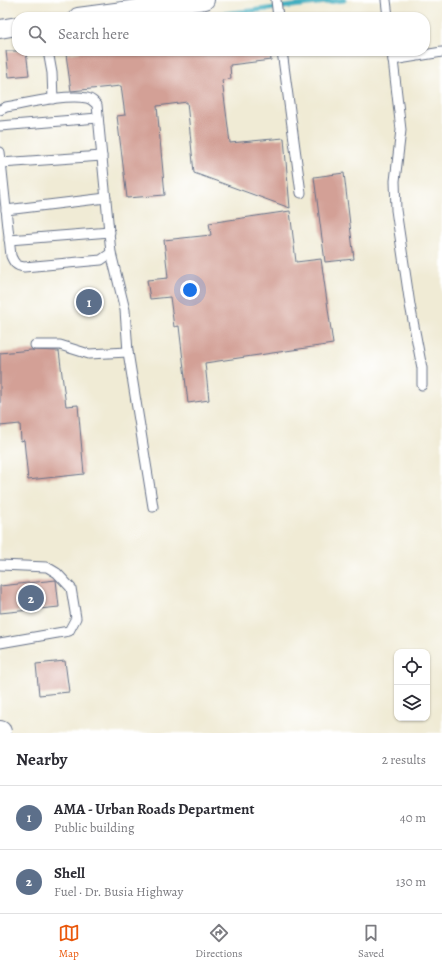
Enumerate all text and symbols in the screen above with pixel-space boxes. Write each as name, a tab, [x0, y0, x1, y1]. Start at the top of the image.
search box	[12, 12, 430, 56]
icon: search	[26, 23, 48, 45]
text: Search here	[58, 24, 129, 44]
your location	[180, 280, 200, 300]
pin: 1	[76, 287, 102, 317]
pin: 2	[18, 583, 44, 613]
map controls	[394, 649, 430, 721]
button: locate	[394, 649, 430, 685]
button: layers	[394, 685, 430, 721]
text: Nearby	[16, 748, 67, 771]
text: 2 results	[382, 751, 426, 768]
text: AMA - Urban Roads Department	[54, 799, 255, 819]
text: 1	[27, 809, 31, 826]
text: 40 m	[400, 809, 426, 826]
text: Public building	[54, 819, 134, 836]
text: Shell	[54, 863, 85, 883]
text: 2	[26, 873, 32, 890]
text: 130 m	[396, 873, 426, 890]
text: Fuel · Dr. Busia Highway	[54, 883, 183, 900]
tab: Map	[58, 922, 80, 961]
tab: Directions	[195, 922, 243, 961]
tab: Saved	[358, 922, 384, 961]

